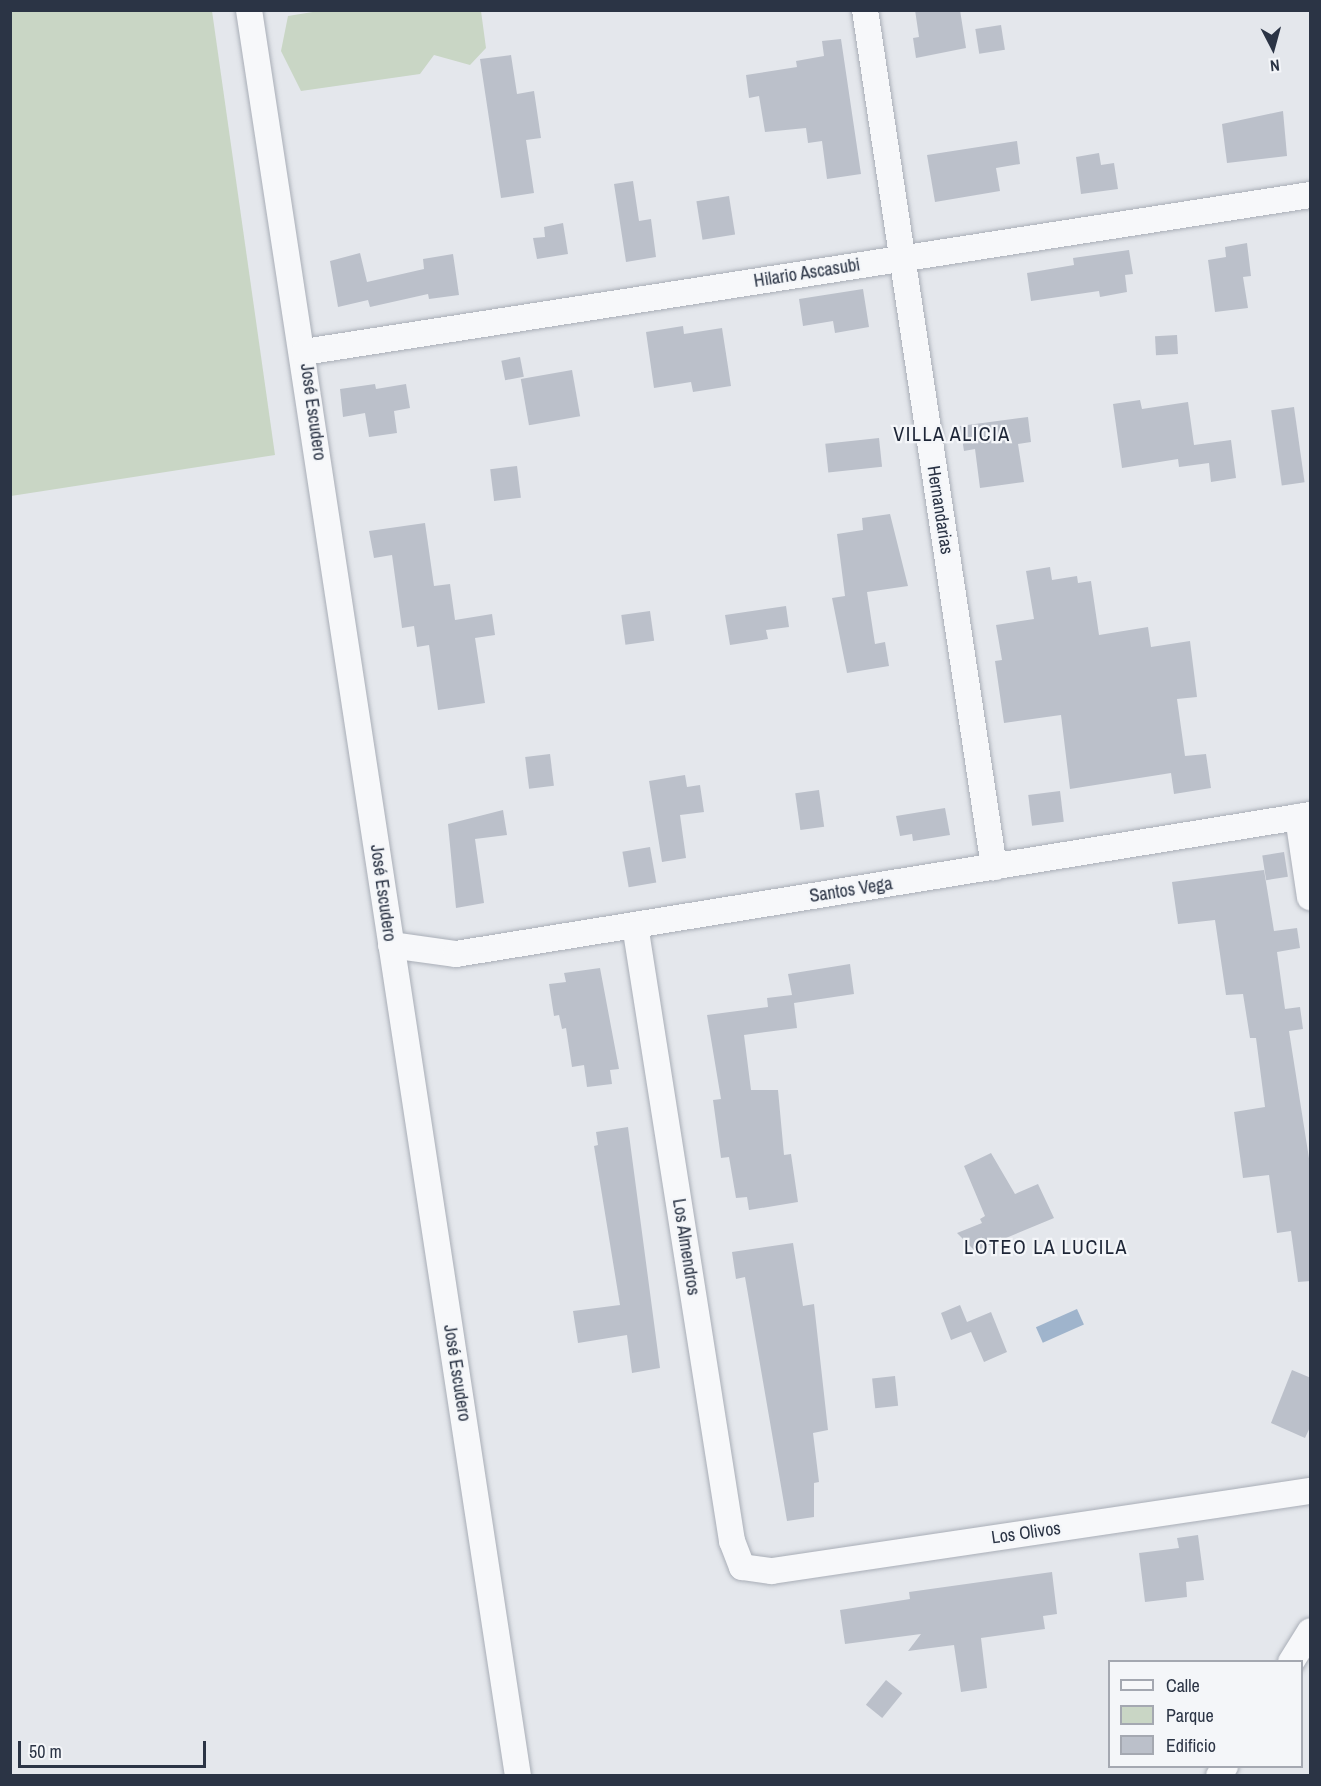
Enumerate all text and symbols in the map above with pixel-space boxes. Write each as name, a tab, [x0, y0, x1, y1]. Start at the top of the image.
north arrow	[1243, 18, 1303, 78]
text: N	[1269, 54, 1281, 77]
street label: Hilario Ascasubi	[752, 254, 862, 292]
street label: José Escudero	[296, 362, 330, 462]
district label: VILLA ALICIA	[892, 421, 1012, 445]
street label: Hernandarias	[922, 464, 958, 556]
street label: José Escudero	[366, 843, 400, 943]
street label: Santos Vega	[808, 873, 894, 907]
street label: Los Almendros	[668, 1197, 704, 1297]
district label: LOTEO LA LUCILA	[964, 1234, 1128, 1258]
street label: José Escudero	[439, 1323, 475, 1423]
street label: Los Olivos	[990, 1517, 1062, 1549]
legend	[1108, 1660, 1303, 1768]
text: Calle	[1166, 1673, 1200, 1698]
text: Parque	[1166, 1703, 1214, 1728]
scale bar	[21, 1729, 208, 1767]
text: Edificio	[1166, 1733, 1216, 1758]
text: 50 m	[29, 1739, 62, 1764]

